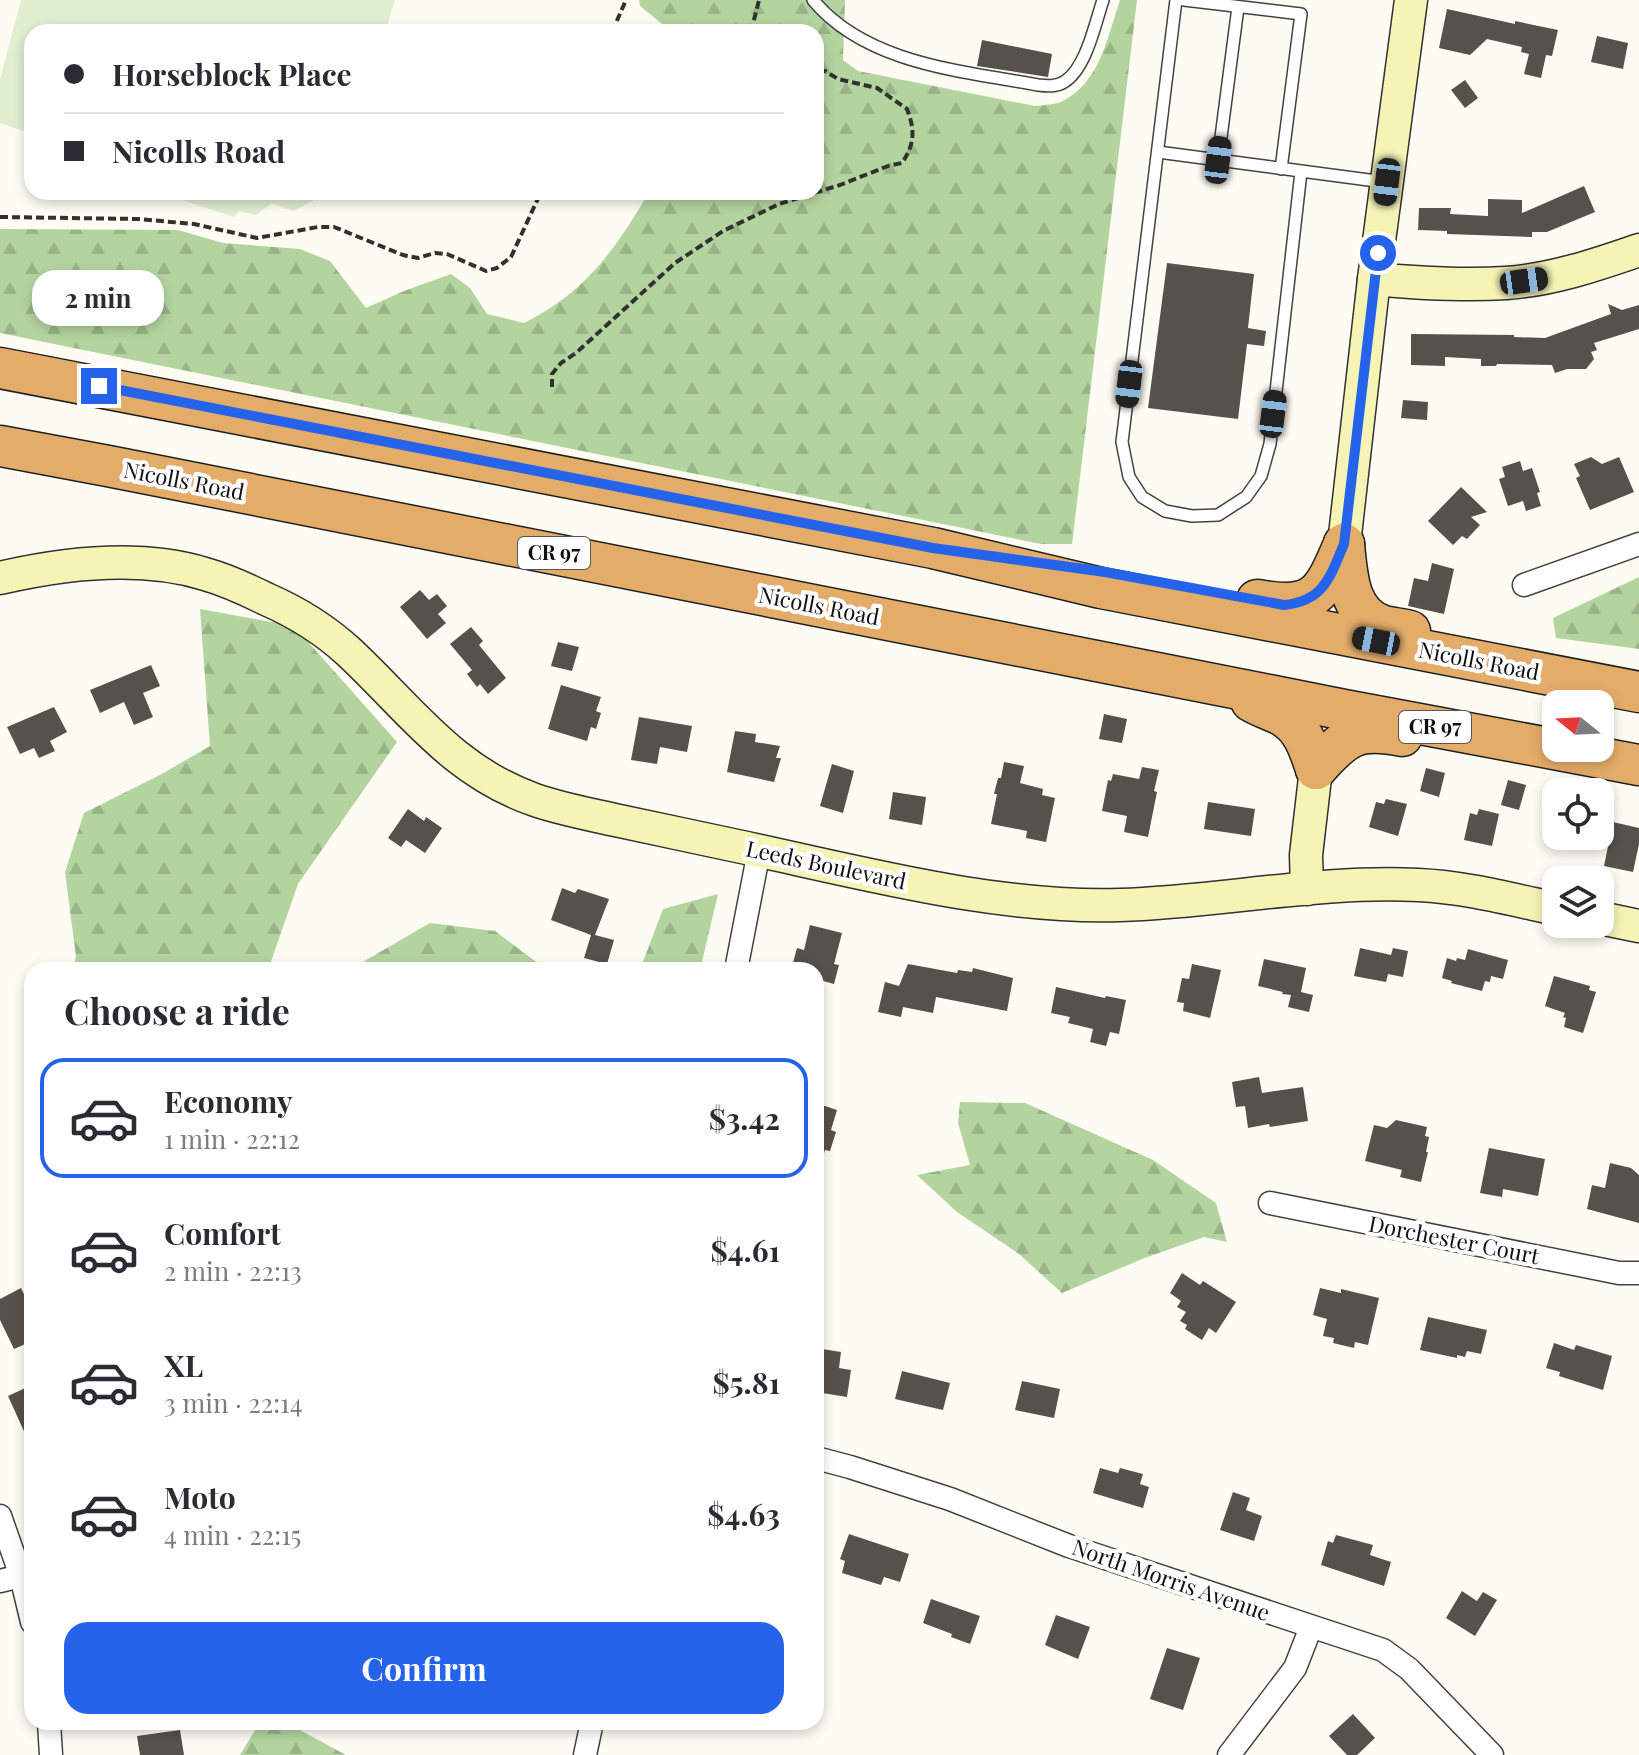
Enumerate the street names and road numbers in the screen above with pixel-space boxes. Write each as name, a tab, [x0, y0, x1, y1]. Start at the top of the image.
street label: Nicolls Road	[121, 454, 247, 506]
road number: CR 97	[518, 537, 590, 569]
street label: Nicolls Road	[756, 579, 882, 631]
street label: Nicolls Road	[1416, 634, 1542, 686]
road number: CR 97	[1399, 711, 1471, 743]
street label: Leeds Boulevard	[744, 832, 909, 896]
street label: Dorchester Court	[1366, 1208, 1543, 1270]
street label: North Morris Avenue	[1068, 1531, 1274, 1627]

